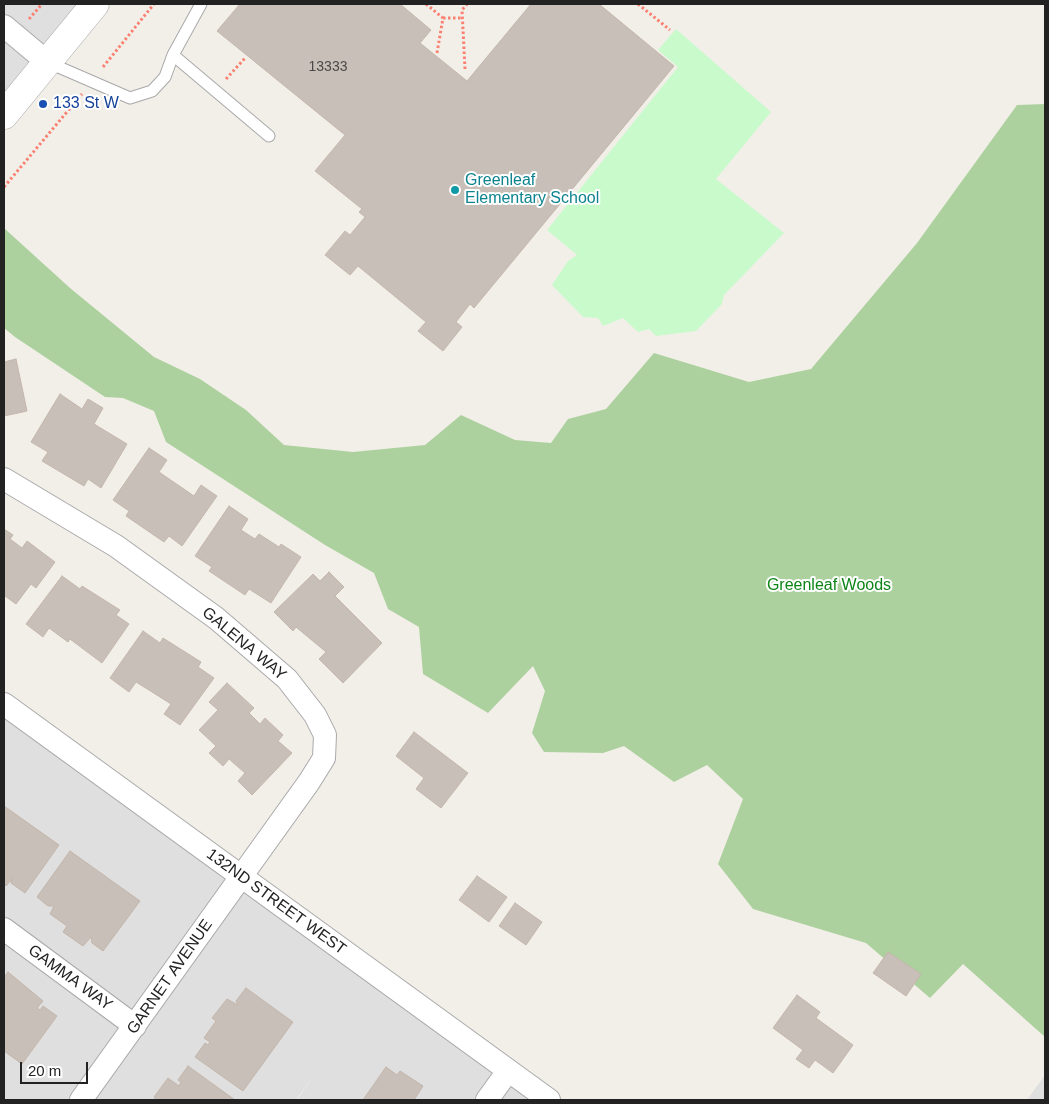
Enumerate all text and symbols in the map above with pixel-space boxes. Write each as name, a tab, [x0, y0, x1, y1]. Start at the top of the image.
house number: 13333	[309, 59, 347, 75]
place label: 133 St W	[53, 94, 119, 114]
marker: 133 St W	[37, 98, 49, 110]
place label: Greenleaf Elementary School	[465, 171, 599, 209]
marker: Greenleaf Elementary School	[449, 184, 461, 196]
park label: Greenleaf Woods	[767, 576, 891, 596]
street label: GALENA WAY	[198, 603, 290, 685]
street label: 132ND STREET WEST	[202, 845, 350, 959]
street label: GARNET AVENUE	[123, 916, 217, 1038]
street label: GAMMA WAY	[24, 941, 116, 1015]
scale bar	[22, 1052, 90, 1084]
text: 20 m	[28, 1062, 61, 1079]

